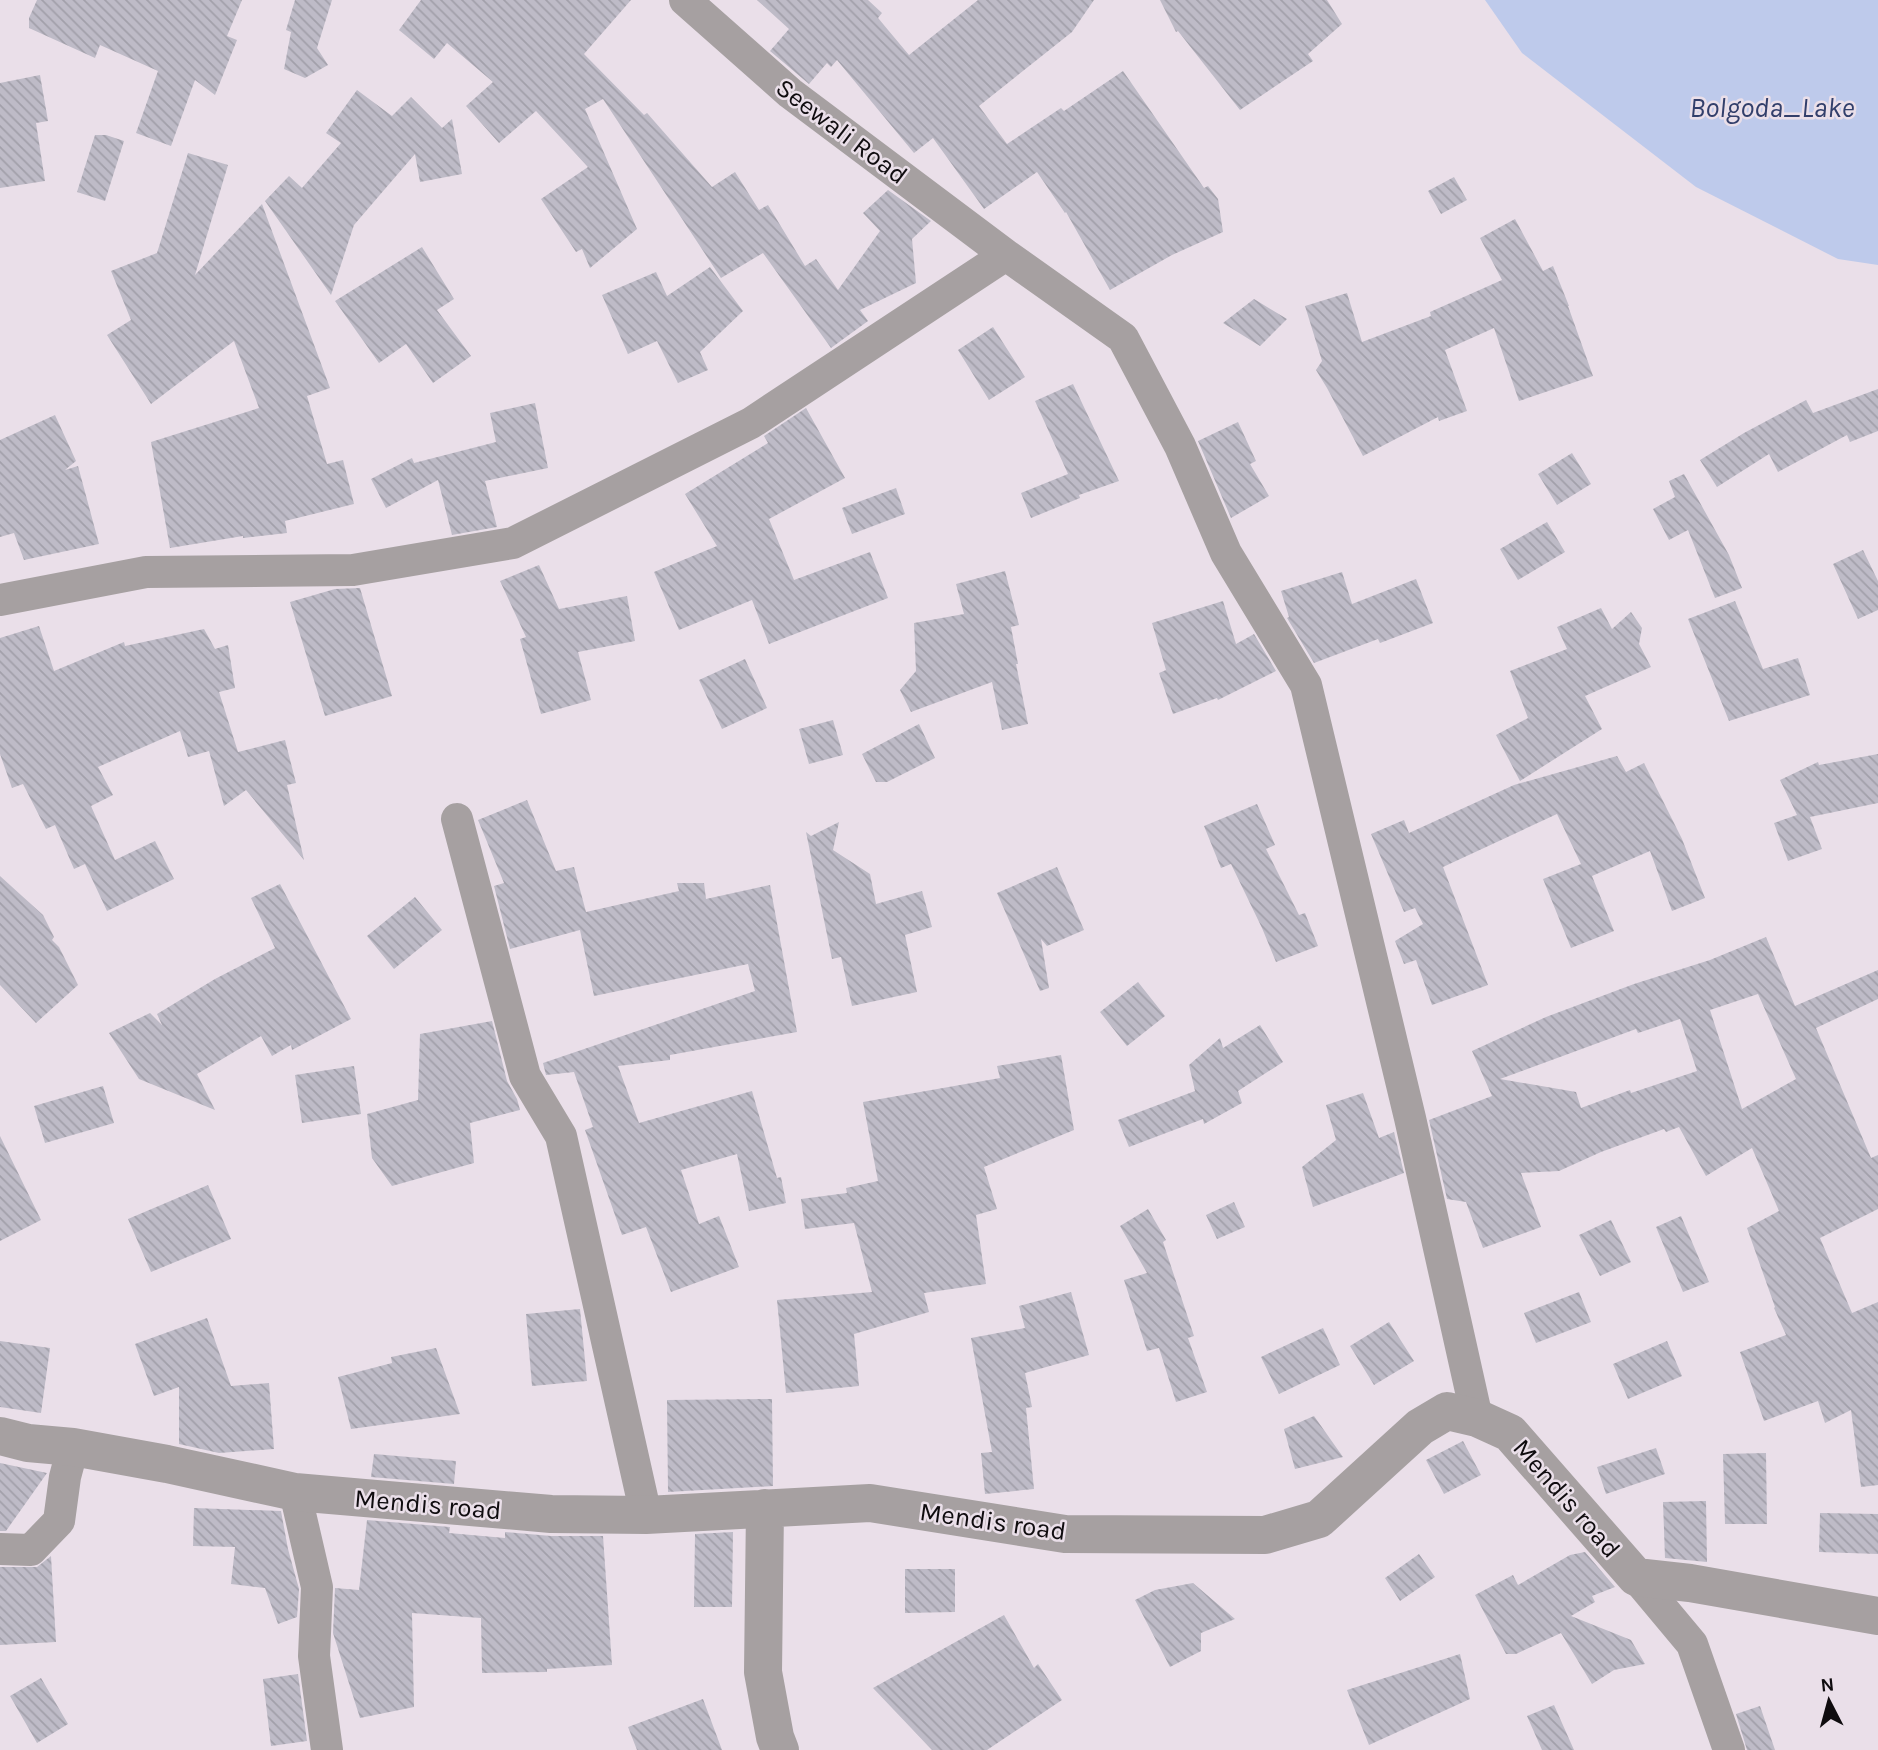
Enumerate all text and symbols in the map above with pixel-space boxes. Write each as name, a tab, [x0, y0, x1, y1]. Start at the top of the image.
street label: Seewali Road	[770, 72, 914, 191]
water label: Bolgoda_Lake	[1690, 91, 1854, 124]
street label: Mendis road	[1507, 1433, 1627, 1564]
street label: Mendis road	[353, 1483, 503, 1526]
street label: Mendis road	[918, 1496, 1068, 1547]
north arrow	[1794, 1666, 1864, 1736]
text: N	[1819, 1673, 1835, 1697]

